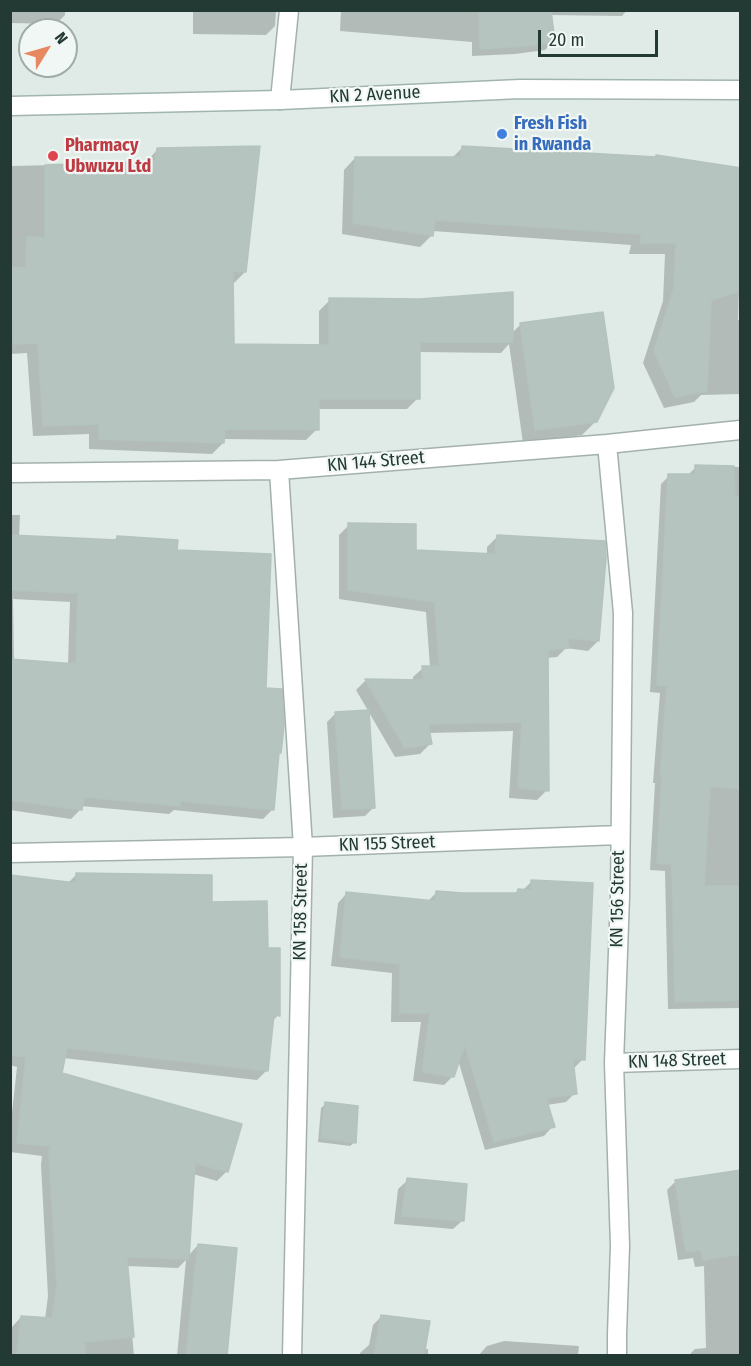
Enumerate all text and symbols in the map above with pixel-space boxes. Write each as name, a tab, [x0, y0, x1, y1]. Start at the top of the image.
north arrow	[18, 18, 78, 78]
scale bar	[541, 18, 661, 56]
text: N	[51, 29, 72, 48]
text: 20 m	[549, 29, 584, 51]
street label: KN 2 Avenue	[329, 82, 421, 108]
place label: Fresh Fish in Rwanda	[514, 113, 591, 156]
marker: Fresh Fish in Rwanda	[495, 127, 509, 141]
place label: Pharmacy Ubwuzu Ltd	[65, 135, 151, 178]
marker: Pharmacy Ubwuzu Ltd	[46, 149, 60, 163]
street label: KN 144 Street	[326, 447, 426, 477]
street label: KN 155 Street	[338, 832, 436, 856]
street label: KN 156 Street	[606, 850, 630, 948]
street label: KN 158 Street	[289, 863, 313, 961]
street label: KN 148 Street	[628, 1048, 726, 1074]

